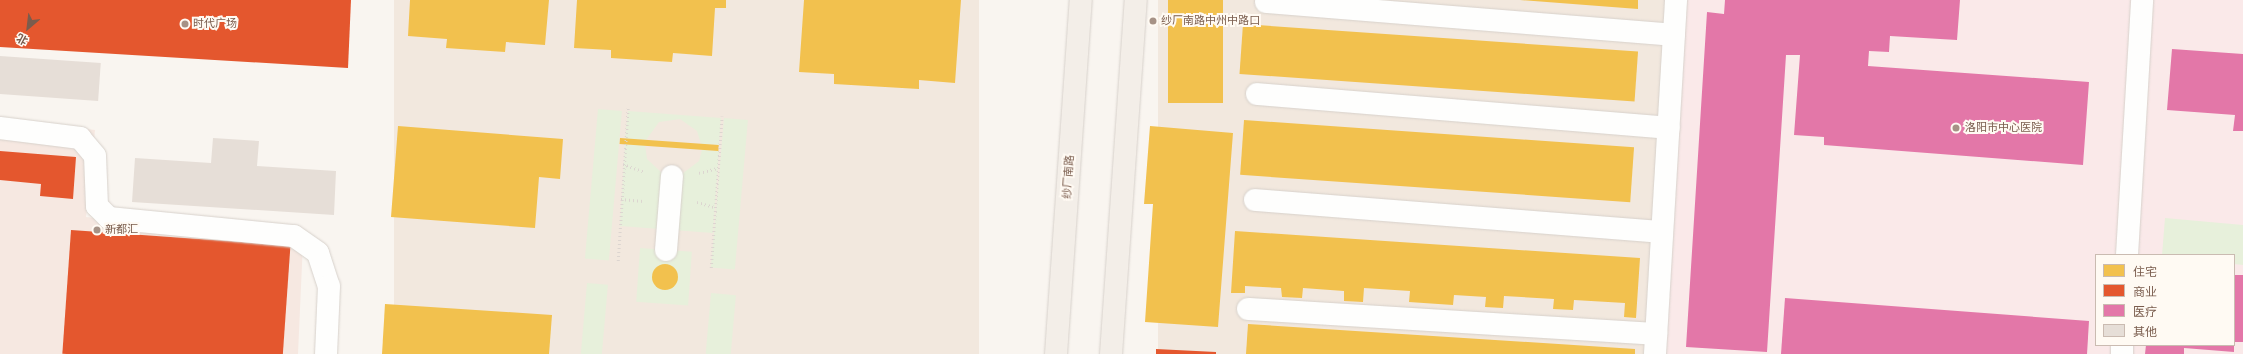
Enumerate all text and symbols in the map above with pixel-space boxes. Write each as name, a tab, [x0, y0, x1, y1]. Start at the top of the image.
north arrow	[8, 8, 48, 48]
place label: 纱厂南路中州中路口	[1161, 14, 1260, 28]
marker: 纱厂南路中州中路口	[1148, 16, 1158, 26]
place label: 时代广场	[193, 17, 237, 31]
marker: 时代广场	[180, 19, 190, 29]
text: 北	[14, 31, 30, 47]
place label: 洛阳市中心医院	[1965, 121, 2042, 135]
marker: 洛阳市中心医院	[1950, 122, 1962, 134]
street label: 纱厂南路	[1061, 155, 1077, 199]
place label: 新都汇	[105, 223, 138, 237]
marker: 新都汇	[92, 225, 102, 235]
legend	[2095, 254, 2235, 346]
text: 住宅	[2133, 265, 2157, 279]
text: 商业	[2133, 285, 2157, 299]
text: 医疗	[2133, 305, 2157, 319]
text: 其他	[2133, 325, 2157, 339]

